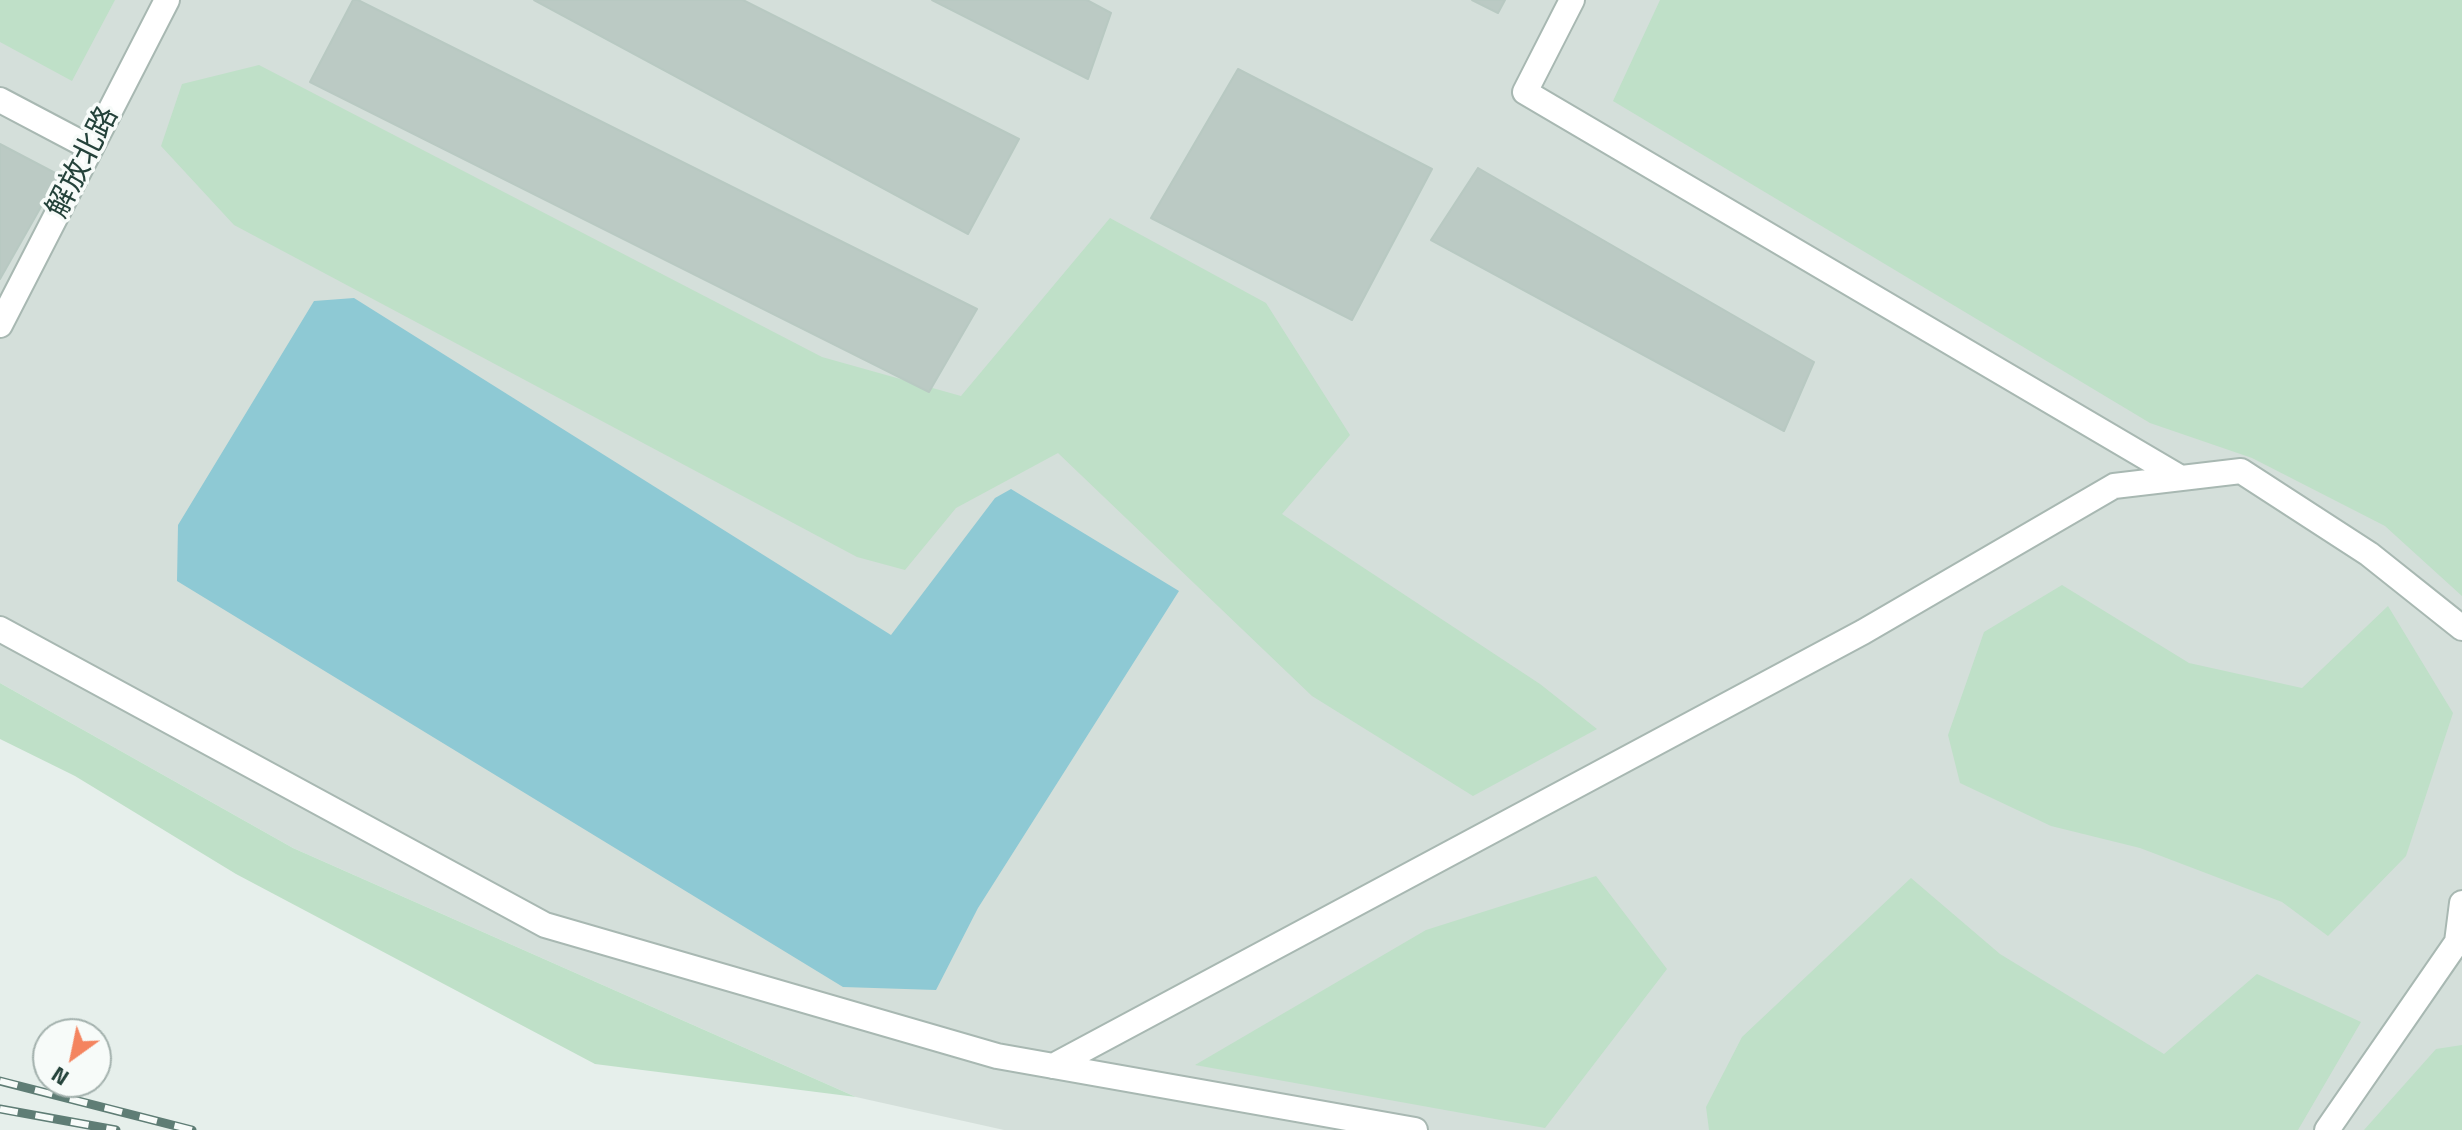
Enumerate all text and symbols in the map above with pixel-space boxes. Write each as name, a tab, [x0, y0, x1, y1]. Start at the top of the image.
street label: 解放北路	[41, 101, 127, 225]
north arrow	[32, 1018, 112, 1098]
text: N	[44, 1058, 76, 1095]

